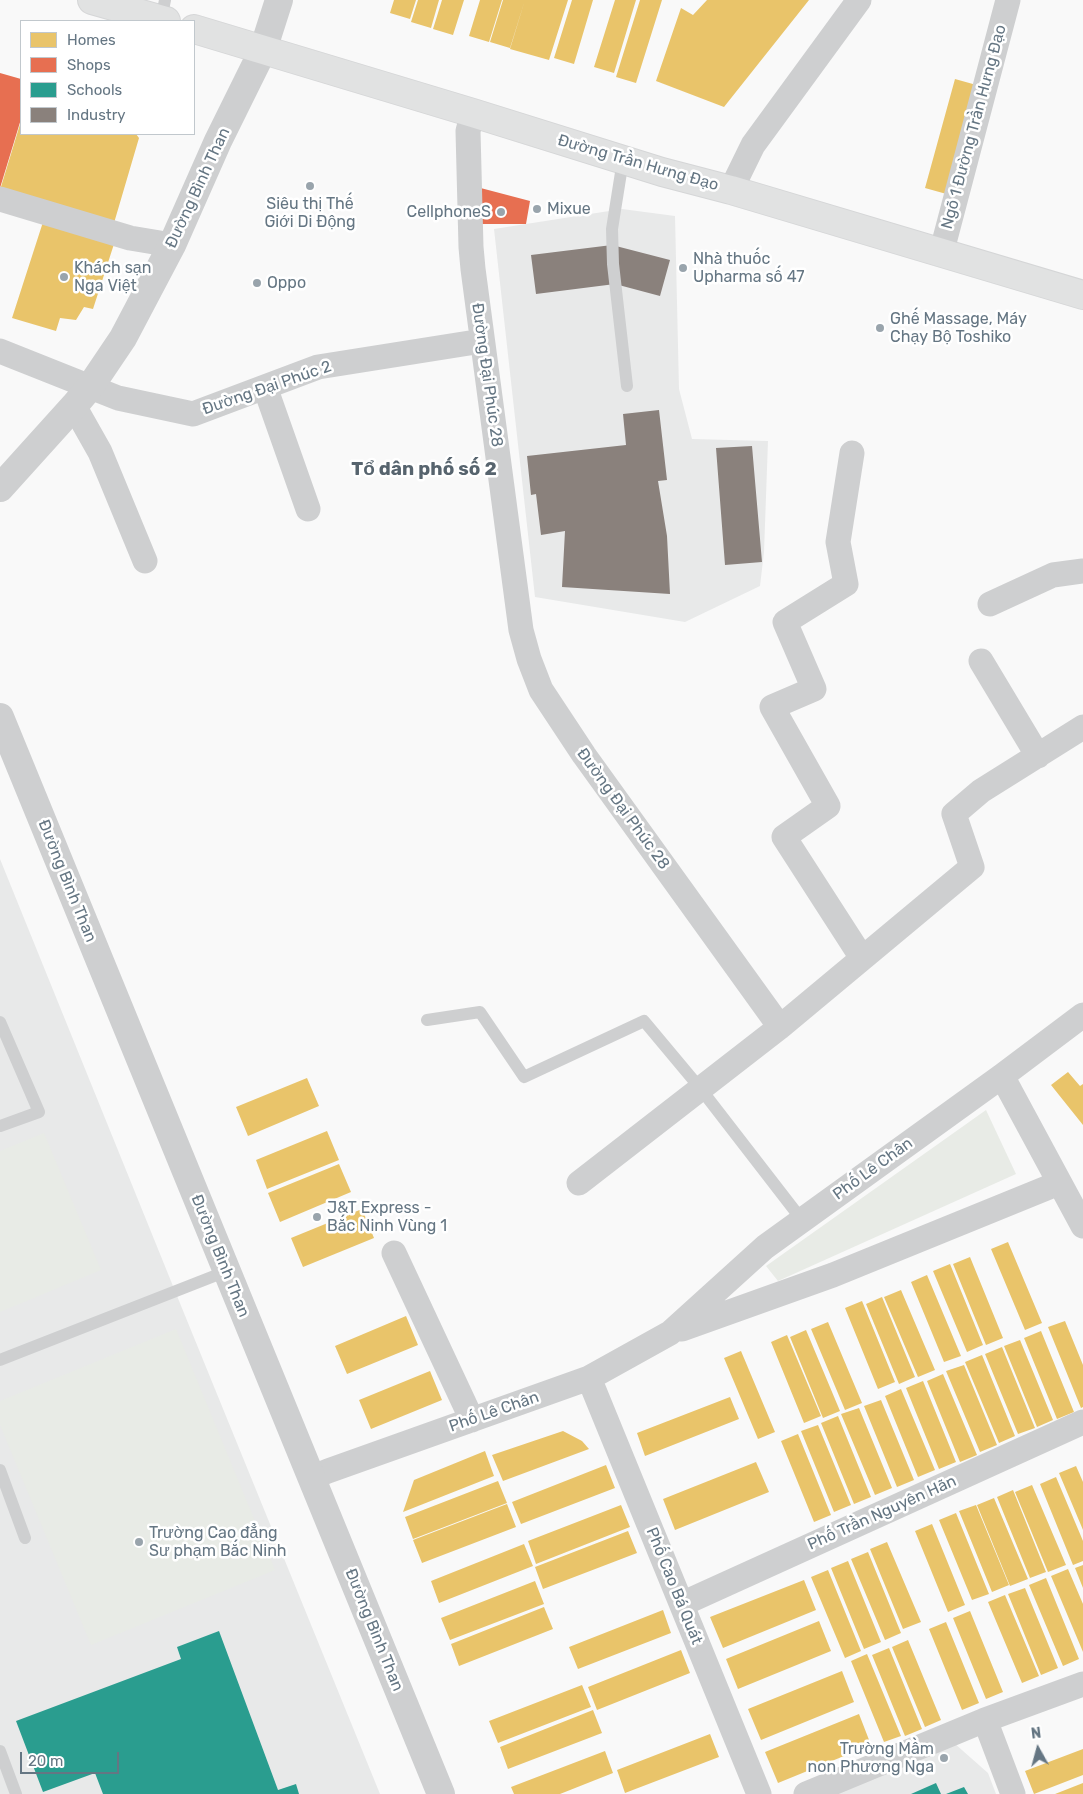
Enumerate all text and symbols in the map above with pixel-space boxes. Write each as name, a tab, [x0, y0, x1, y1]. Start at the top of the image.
legend	[20, 20, 195, 135]
street label: Ngõ 1 Đường Trần Hưng Đạo	[938, 24, 1010, 230]
text: Homes	[67, 31, 116, 49]
text: Shops	[67, 56, 111, 74]
text: Schools	[67, 81, 122, 99]
text: Industry	[67, 106, 126, 124]
street label: Đường Bình Than	[162, 126, 234, 250]
street label: Đường Trần Hưng Đạo	[557, 131, 719, 195]
marker: Siêu thị Thế Giới Di Động	[304, 180, 316, 192]
place label: Siêu thị Thế Giới Di Động	[264, 194, 356, 232]
place label: Mixue	[547, 199, 591, 219]
place label: CellphoneS	[407, 202, 491, 222]
marker: Mixue	[531, 203, 543, 215]
marker: CellphoneS	[495, 206, 507, 218]
place label: Nhà thuốc Upharma số 47	[693, 249, 805, 287]
place label: Khách sạn Nga Việt	[74, 258, 152, 296]
marker: Nhà thuốc Upharma số 47	[677, 262, 689, 274]
marker: Khách sạn Nga Việt	[58, 271, 70, 283]
place label: Oppo	[267, 273, 306, 293]
marker: Oppo	[251, 277, 263, 289]
street label: Đường Đại Phúc 28	[467, 303, 507, 447]
place label: Ghế Massage, Máy Chạy Bộ Toshiko	[890, 309, 1027, 347]
marker: Ghế Massage, Máy Chạy Bộ Toshiko	[874, 322, 886, 334]
street label: Đường Đại Phúc 2	[201, 357, 333, 419]
district label: Tổ dân phố số 2	[351, 459, 497, 481]
street label: Đường Đại Phúc 28	[573, 745, 673, 873]
street label: Đường Bình Than	[34, 818, 100, 944]
street label: Phố Lê Chân	[829, 1134, 917, 1204]
street label: Đường Bình Than	[187, 1193, 253, 1319]
place label: J&T Express - Bắc Ninh Vùng 1	[327, 1198, 447, 1236]
marker: J&T Express - Bắc Ninh Vùng 1	[311, 1211, 323, 1223]
street label: Phố Lê Chân	[447, 1388, 541, 1436]
street label: Phố Trần Nguyên Hãn	[805, 1472, 959, 1554]
place label: Trường Cao đẳng Sư phạm Bắc Ninh	[149, 1523, 286, 1561]
street label: Phố Cao Bá Quát	[642, 1525, 706, 1647]
marker: Trường Cao đẳng Sư phạm Bắc Ninh	[133, 1536, 145, 1548]
street label: Đường Bình Than	[341, 1567, 407, 1693]
north arrow	[1013, 1724, 1063, 1774]
text: N	[1030, 1725, 1042, 1743]
place label: Trường Mầm non Phương Nga	[809, 1739, 934, 1777]
scale bar	[22, 1742, 121, 1774]
text: 20 m	[28, 1752, 63, 1770]
marker: Trường Mầm non Phương Nga	[938, 1752, 950, 1764]

